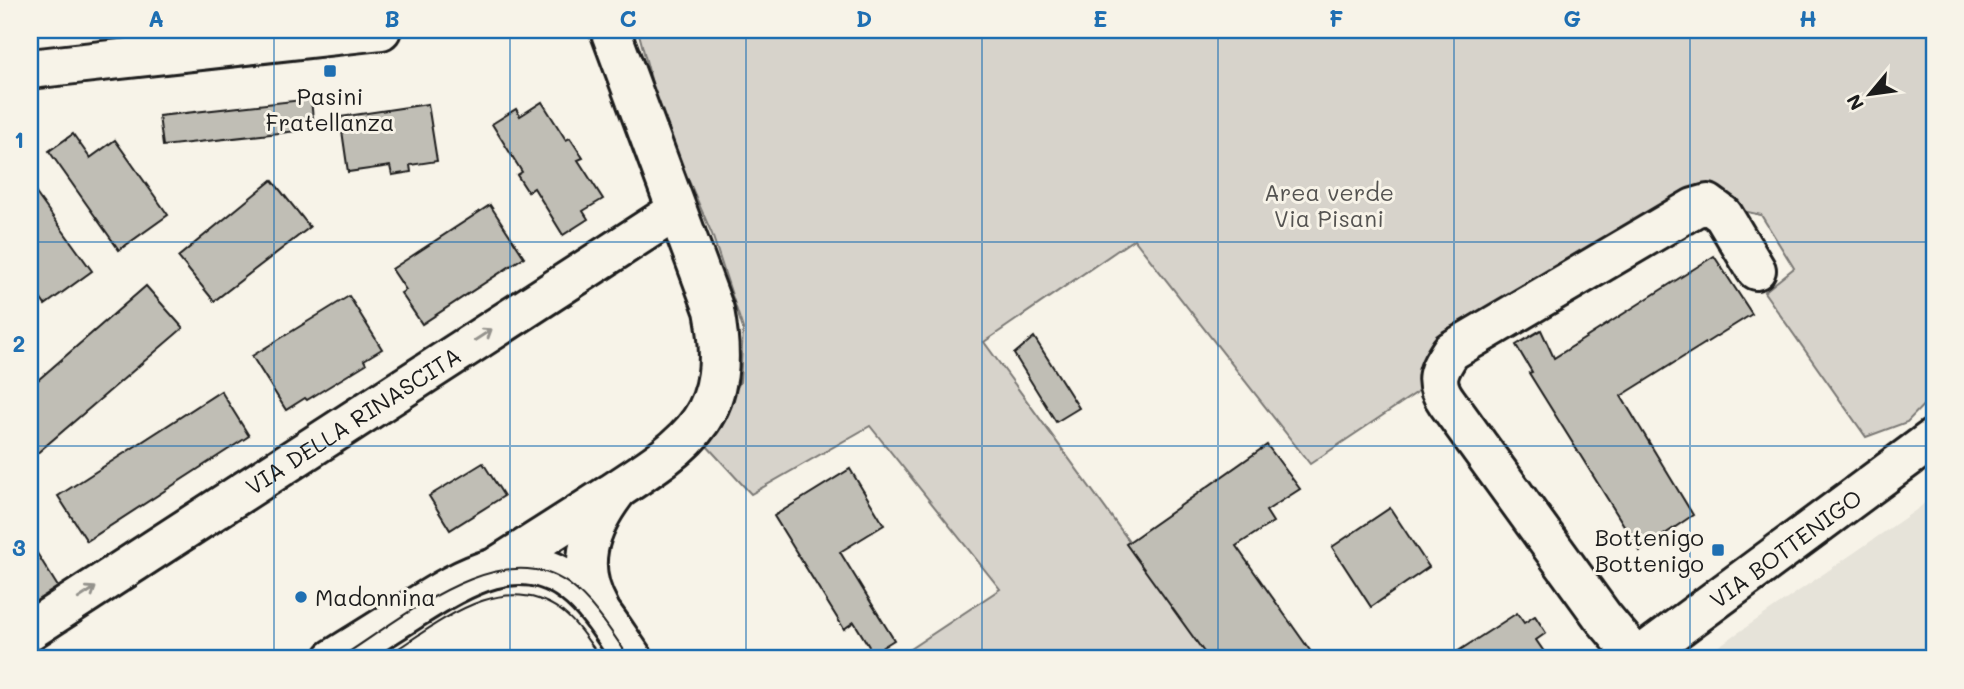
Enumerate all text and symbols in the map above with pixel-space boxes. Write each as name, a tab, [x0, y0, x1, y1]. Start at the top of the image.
text: A	[148, 3, 164, 33]
text: B	[384, 3, 400, 33]
text: C	[619, 3, 637, 33]
text: D	[856, 3, 872, 33]
text: E	[1093, 3, 1107, 33]
text: F	[1329, 3, 1343, 33]
text: G	[1563, 3, 1581, 33]
text: H	[1799, 3, 1817, 33]
north arrow	[1834, 60, 1904, 130]
marker: Pasini Fratellanza	[322, 63, 338, 79]
place label: Pasini Fratellanza	[266, 81, 394, 137]
text: N	[1840, 90, 1869, 115]
text: 1	[14, 124, 24, 154]
park label: Area verde Via Pisani	[1264, 177, 1394, 233]
text: 2	[13, 328, 25, 358]
one-way arrow	[473, 328, 492, 342]
street label: VIA DELLA RINASCITA	[240, 340, 466, 501]
street label: VIA BOTTENIGO	[1703, 482, 1867, 614]
place label: Bottenigo Bottenigo	[1595, 522, 1704, 578]
text: 3	[12, 532, 26, 562]
marker: Bottenigo Bottenigo	[1710, 542, 1726, 558]
place label: Madonnina	[315, 582, 435, 612]
one-way arrow	[77, 586, 96, 600]
marker: Madonnina	[293, 589, 309, 605]

